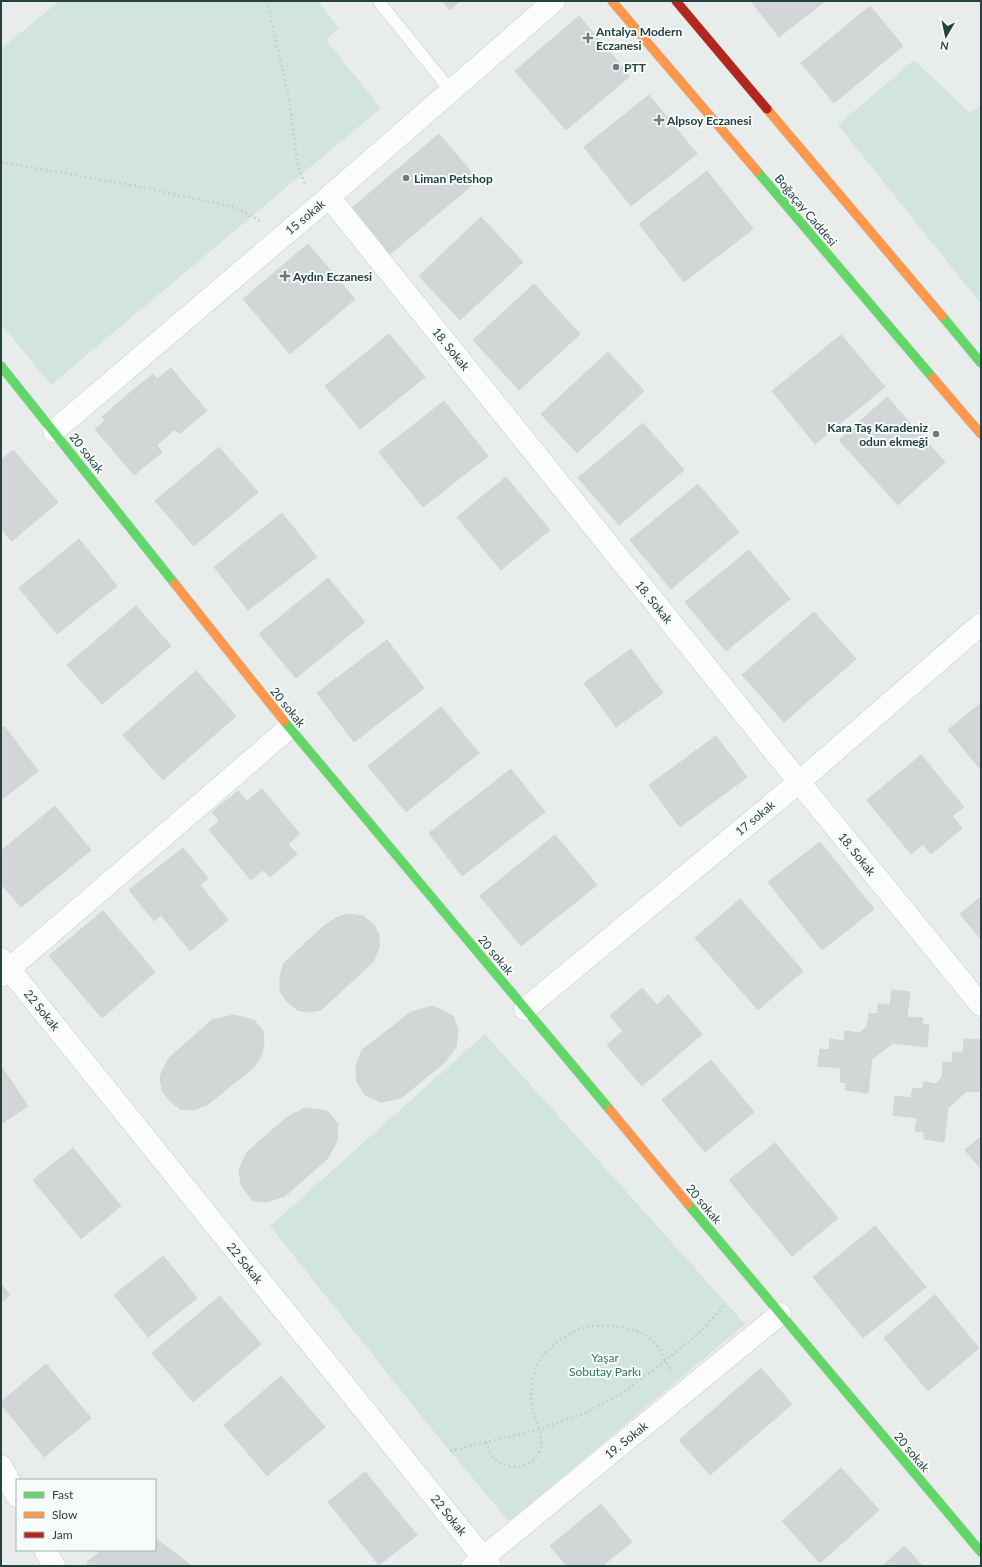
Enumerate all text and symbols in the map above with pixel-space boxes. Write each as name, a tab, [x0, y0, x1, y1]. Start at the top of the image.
north arrow	[926, 16, 966, 56]
place label: Antalya Modern Eczanesi	[595, 24, 682, 53]
marker: Antalya Modern Eczanesi	[583, 33, 593, 43]
text: N	[939, 39, 950, 53]
place label: PTT	[624, 60, 647, 75]
marker: PTT	[611, 62, 621, 72]
place label: Alpsoy Eczanesi	[666, 113, 752, 128]
marker: Alpsoy Eczanesi	[654, 115, 664, 125]
place label: Liman Petshop	[414, 171, 493, 186]
street label: Boğaçay Caddesi	[772, 171, 840, 249]
marker: Liman Petshop	[401, 173, 411, 183]
street label: 15 sokak	[282, 196, 329, 238]
place label: Aydın Eczanesi	[292, 269, 372, 284]
marker: Aydın Eczanesi	[280, 271, 290, 281]
street label: 18. Sokak	[429, 324, 474, 374]
place label: Kara Taş Karadeniz odun ekmeği	[827, 420, 928, 449]
marker: Kara Taş Karadeniz odun ekmeği	[931, 429, 941, 439]
street label: 20 sokak	[67, 430, 108, 477]
street label: 18. Sokak	[632, 577, 677, 627]
street label: 20 sokak	[267, 684, 309, 731]
street label: 17 sokak	[732, 797, 779, 839]
street label: 18. Sokak	[835, 829, 880, 879]
street label: 20 sokak	[475, 932, 517, 979]
street label: 22 Sokak	[21, 986, 64, 1034]
street label: 20 sokak	[683, 1181, 725, 1228]
street label: 22 Sokak	[224, 1239, 267, 1287]
park label: Yaşar Sobutay Parkı	[569, 1350, 641, 1379]
street label: 19. Sokak	[601, 1417, 651, 1462]
street label: 20 sokak	[891, 1429, 933, 1476]
legend	[16, 1479, 156, 1551]
text: Fast	[52, 1487, 74, 1502]
street label: 22 Sokak	[428, 1491, 471, 1539]
text: Slow	[52, 1507, 78, 1522]
text: Jam	[52, 1527, 73, 1542]

